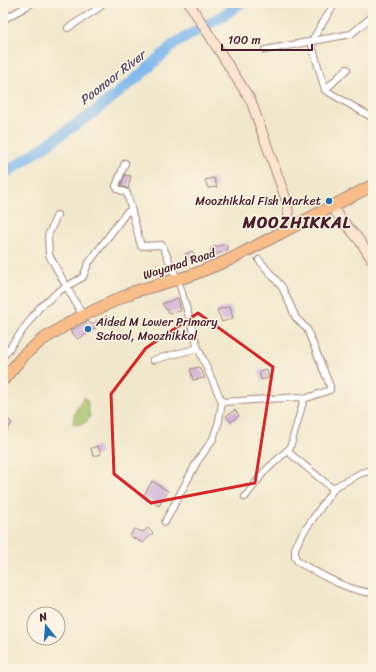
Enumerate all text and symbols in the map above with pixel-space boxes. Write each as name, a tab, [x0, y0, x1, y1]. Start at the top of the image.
scale bar	[222, 26, 312, 52]
text: 100 m	[228, 29, 261, 51]
water label: Poonoor River	[74, 42, 153, 111]
place label: Moozhikkal Fish Market	[195, 190, 321, 212]
marker: Moozhikkal Fish Market	[324, 196, 334, 206]
district label: MOOZHIKKAL	[242, 208, 351, 237]
street label: Wayanad Road	[140, 241, 220, 286]
place label: Aided M Lower Primary School, Moozhikkal	[95, 311, 218, 347]
marker: Aided M Lower Primary School, Moozhikkal	[83, 324, 93, 334]
north arrow	[26, 606, 66, 646]
text: N	[36, 607, 50, 627]

